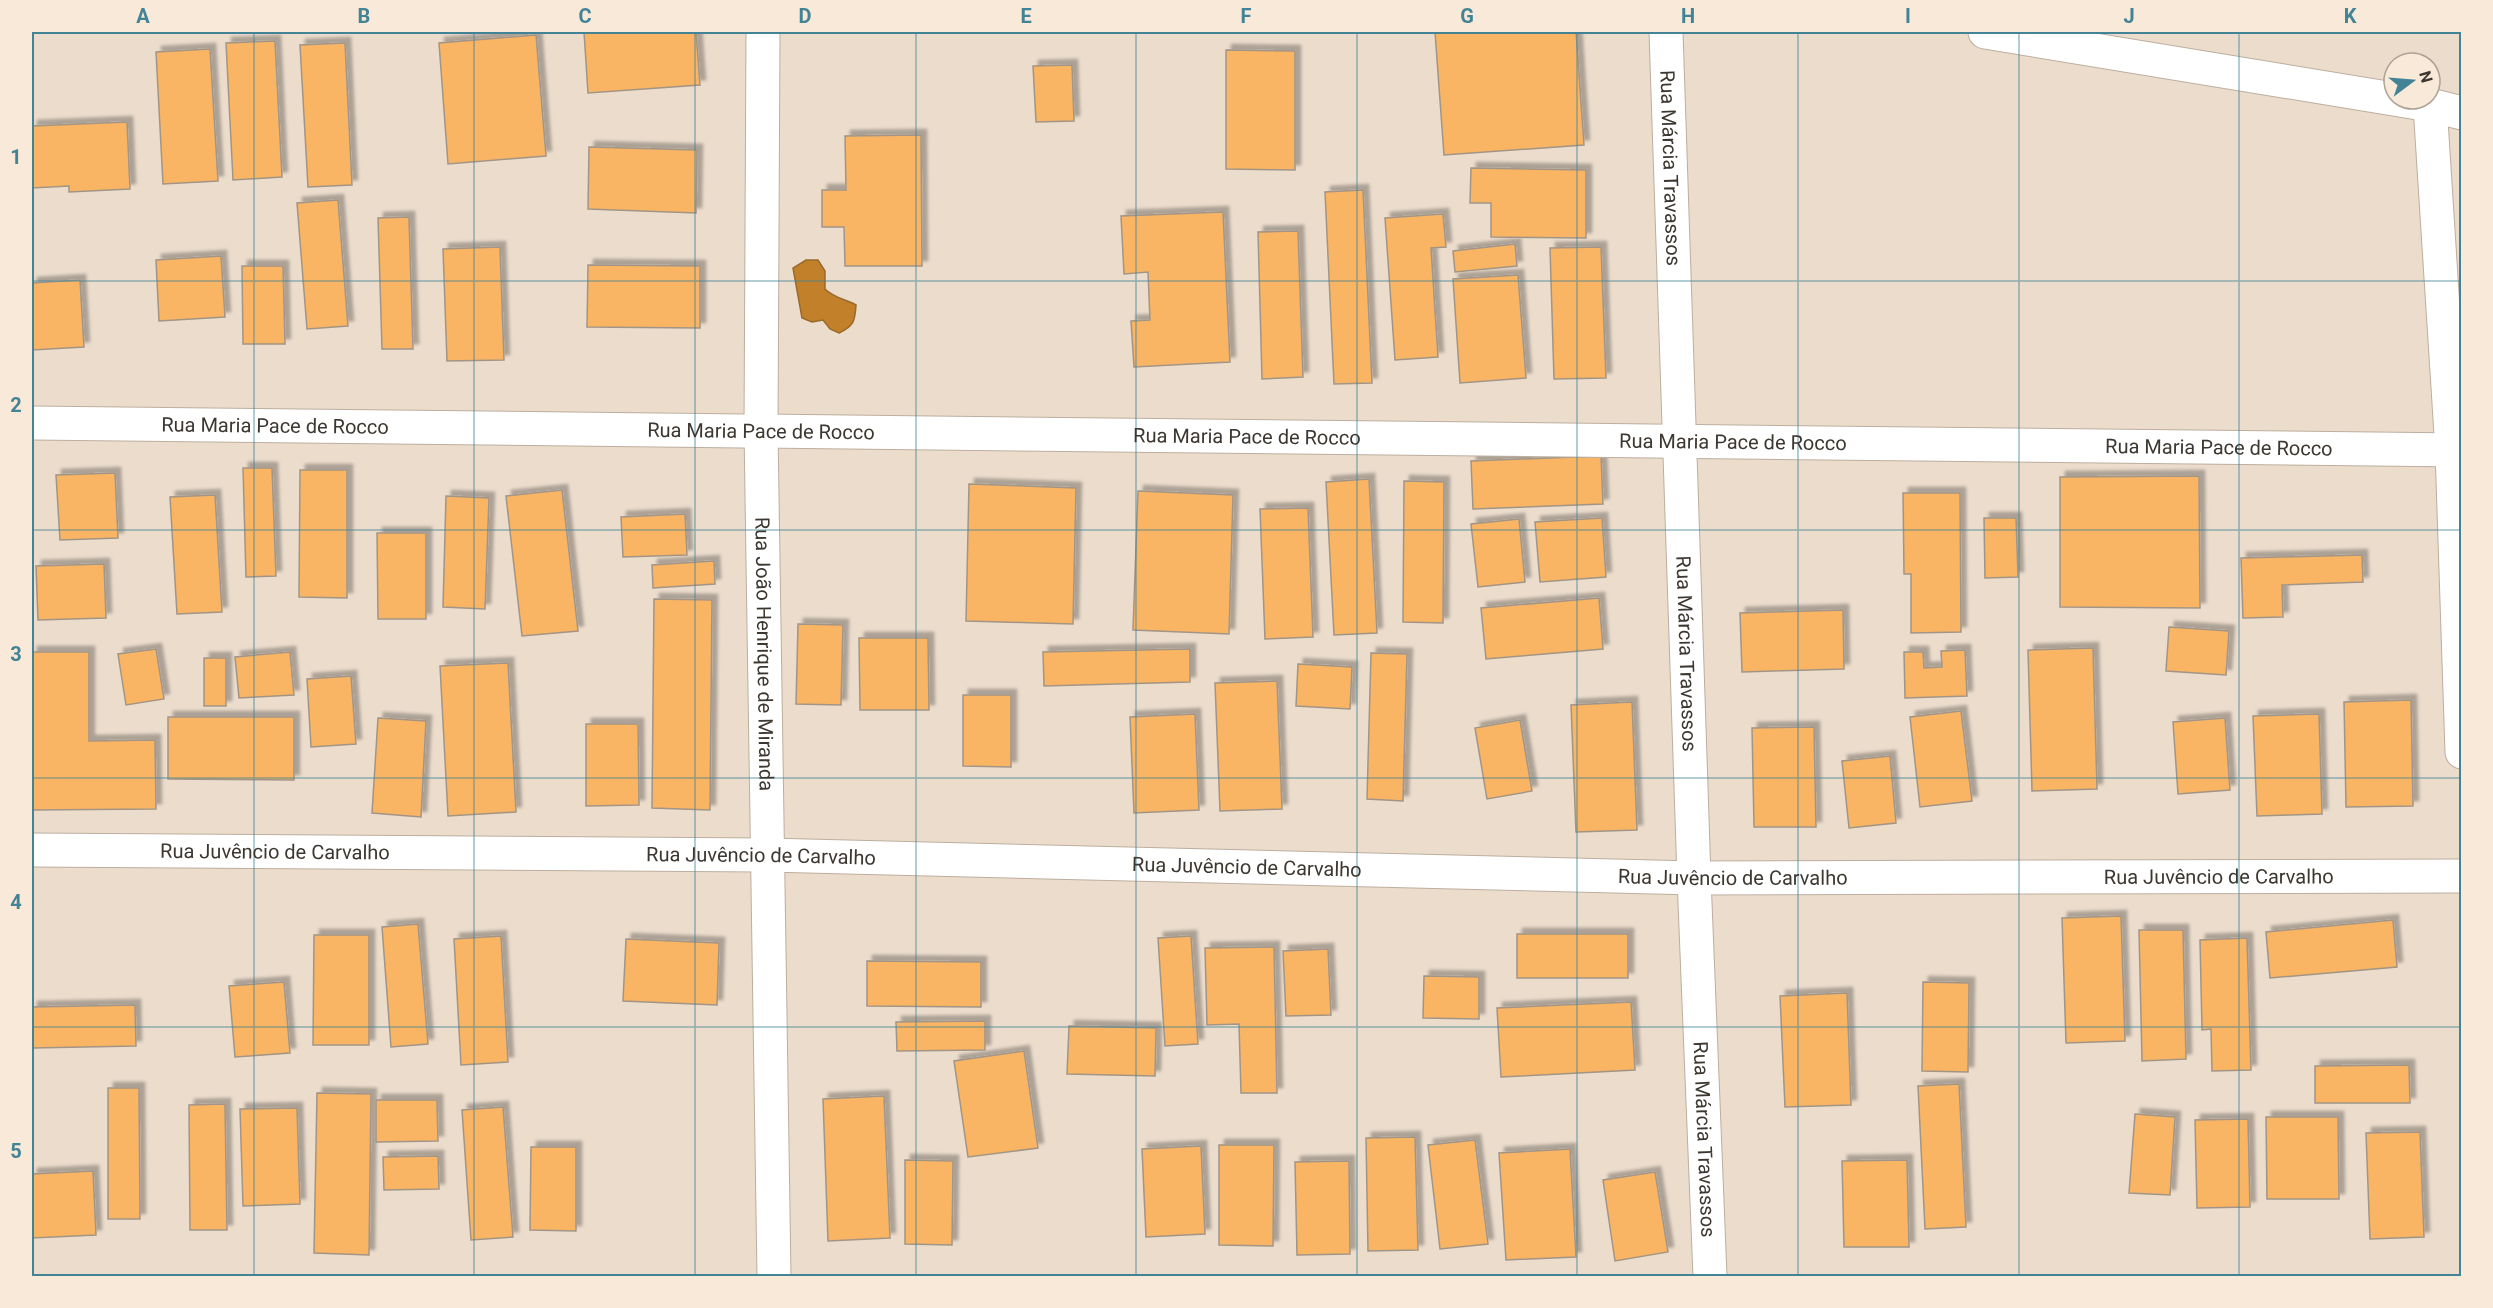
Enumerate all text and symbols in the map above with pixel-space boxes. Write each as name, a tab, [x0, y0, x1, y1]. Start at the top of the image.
text: A	[136, 4, 150, 28]
text: B	[358, 4, 370, 28]
text: C	[578, 4, 592, 28]
text: D	[799, 4, 812, 28]
text: E	[1020, 4, 1032, 28]
text: F	[1241, 4, 1252, 28]
text: G	[1460, 4, 1474, 28]
text: H	[1681, 4, 1695, 28]
text: I	[1905, 4, 1911, 28]
text: J	[2123, 4, 2135, 28]
text: K	[2344, 4, 2357, 28]
north arrow	[2382, 51, 2442, 111]
text: N	[2415, 69, 2437, 85]
street label: Rua Márcia Travassos	[1655, 70, 1686, 266]
text: 1	[10, 145, 22, 169]
text: 2	[10, 393, 22, 417]
street label: Rua Maria Pace de Rocco	[161, 412, 389, 439]
street label: Rua Maria Pace de Rocco	[647, 418, 875, 444]
street label: Rua Maria Pace de Rocco	[1133, 423, 1361, 450]
street label: Rua Maria Pace de Rocco	[1619, 429, 1847, 455]
street label: Rua Maria Pace de Rocco	[2105, 434, 2333, 461]
street label: Rua João Henrique de Miranda	[750, 517, 779, 791]
street label: Rua Márcia Travassos	[1671, 555, 1702, 752]
text: 3	[10, 642, 22, 666]
street label: Rua Juvêncio de Carvalho	[160, 839, 390, 864]
street label: Rua Juvêncio de Carvalho	[646, 842, 876, 870]
street label: Rua Juvêncio de Carvalho	[1132, 852, 1362, 882]
street label: Rua Juvêncio de Carvalho	[1618, 864, 1848, 890]
street label: Rua Juvêncio de Carvalho	[2104, 864, 2334, 889]
text: 4	[10, 890, 22, 914]
street label: Rua Márcia Travassos	[1689, 1041, 1720, 1238]
text: 5	[10, 1139, 22, 1163]

